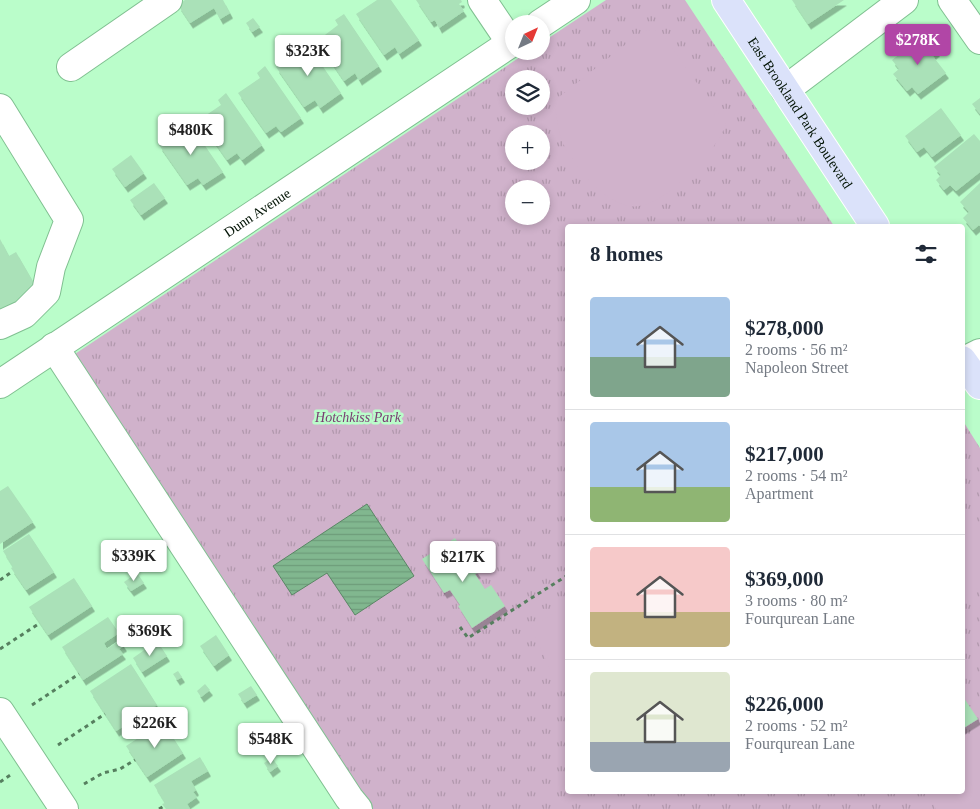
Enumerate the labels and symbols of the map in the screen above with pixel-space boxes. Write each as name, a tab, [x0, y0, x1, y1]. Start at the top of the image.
north arrow	[505, 15, 550, 60]
pin: $278K	[883, 23, 953, 66]
pin: $323K	[273, 34, 343, 77]
street label: East Brookland Park Boulevard	[745, 35, 855, 191]
pin: $480K	[156, 114, 226, 156]
street label: Dunn Avenue	[221, 185, 293, 240]
park label: Hotchkiss Park	[314, 410, 402, 425]
pin: $339K	[99, 540, 169, 582]
pin: $217K	[428, 540, 498, 583]
pin: $369K	[115, 614, 185, 657]
pin: $226K	[120, 706, 190, 749]
pin: $548K	[236, 722, 306, 765]

